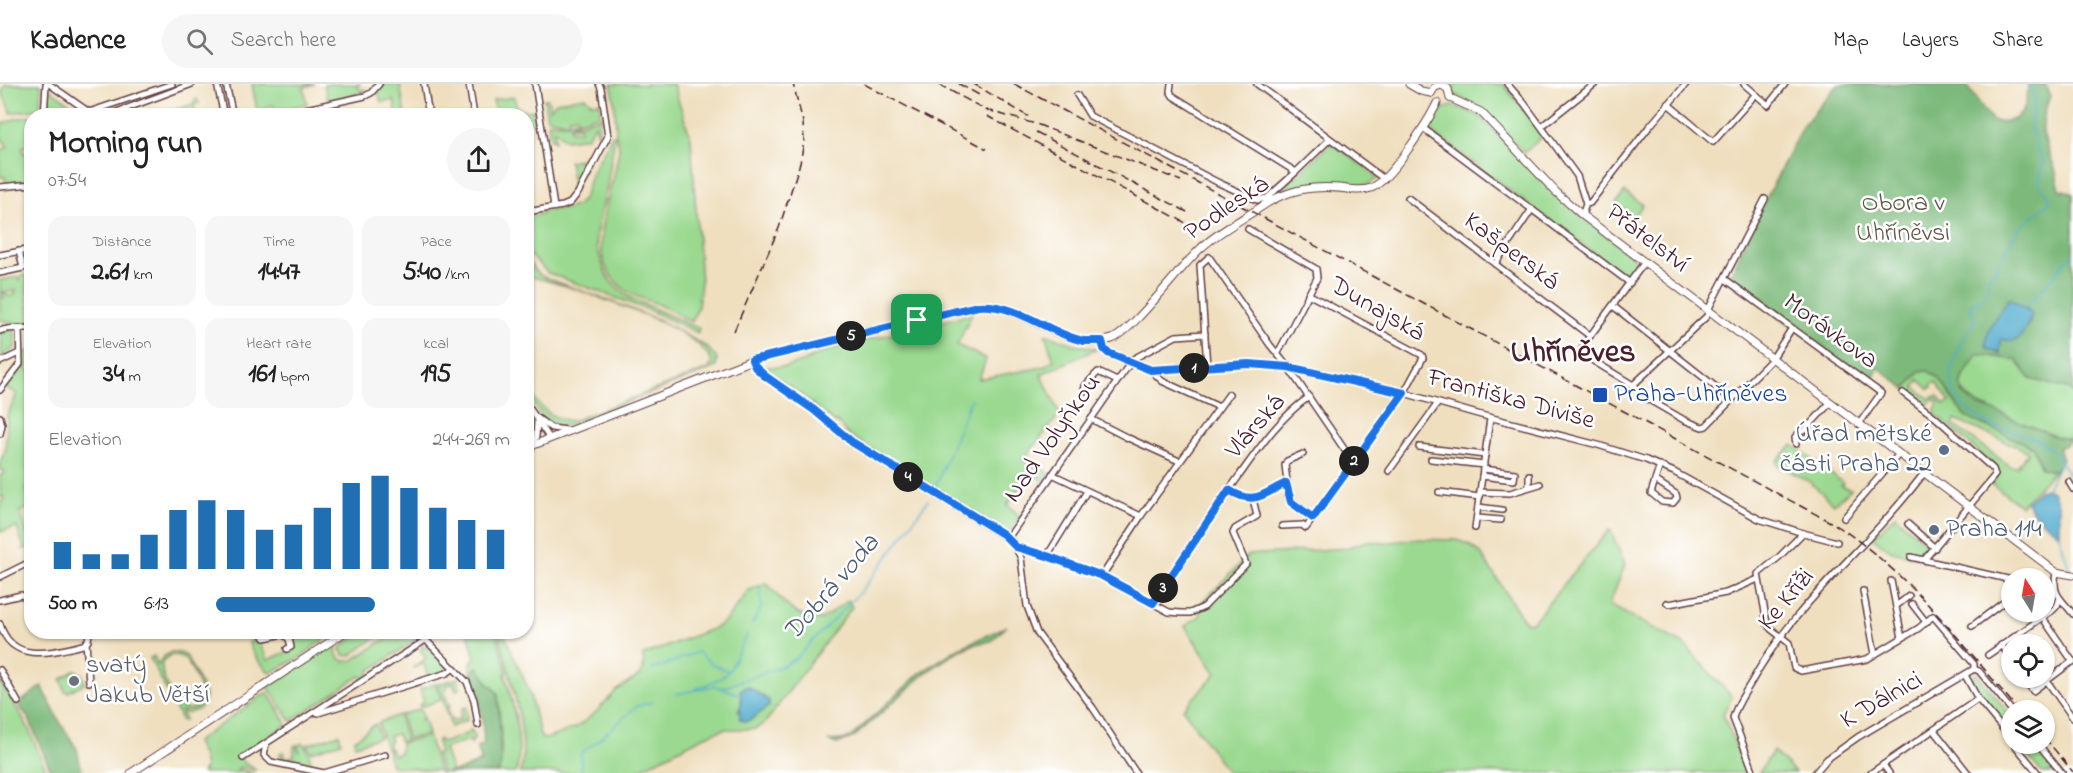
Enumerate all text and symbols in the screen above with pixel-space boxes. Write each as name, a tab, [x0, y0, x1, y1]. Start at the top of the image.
search box	[162, 14, 582, 68]
text: Kadence	[30, 21, 126, 62]
icon: search	[183, 25, 216, 58]
text: Search here	[231, 25, 336, 57]
text: Map	[1833, 26, 1869, 56]
text: Layers	[1902, 26, 1959, 56]
text: Share	[1992, 26, 2043, 56]
text: Morning run	[48, 120, 202, 168]
button: share	[447, 128, 510, 191]
text: 07:54	[48, 167, 86, 196]
street label: Podleská	[1177, 167, 1277, 251]
park label: Obora v Uhříněvsi	[1856, 185, 1950, 253]
street label: Přátelství	[1597, 195, 1697, 283]
street label: Kašperská	[1455, 203, 1567, 301]
text: Distance	[93, 230, 151, 254]
text: Time	[263, 230, 295, 254]
text: Pace	[420, 230, 452, 254]
text: 2.61	[91, 254, 129, 292]
text: 14:47	[258, 254, 300, 292]
text: 5:40	[402, 254, 441, 292]
text: km	[129, 263, 153, 287]
text: /km	[441, 263, 470, 287]
street label: Dunajská	[1322, 267, 1431, 352]
street label: Morávkova	[1775, 284, 1885, 380]
pin	[891, 294, 942, 345]
icon: arrive	[900, 303, 933, 336]
pin: 5	[836, 321, 866, 351]
text: 5	[846, 324, 856, 348]
district label: Uhříněves	[1510, 330, 1636, 377]
text: Elevation	[93, 332, 151, 356]
text: Heart rate	[246, 332, 312, 356]
text: kcal	[423, 332, 449, 356]
pin: 1	[1179, 353, 1209, 383]
text: 34	[103, 356, 125, 394]
text: 161	[248, 356, 276, 394]
text: 195	[421, 356, 451, 394]
text: 1	[1191, 356, 1197, 380]
street label: Františka Diviše	[1422, 359, 1599, 441]
text: m	[125, 365, 141, 389]
text: bpm	[276, 365, 310, 389]
street label: Nad Volyňkou	[995, 367, 1111, 511]
place label: Praha-Uhříněves	[1614, 376, 1787, 414]
street label: Vlárská	[1216, 386, 1295, 469]
marker: Praha-Uhříněves	[1591, 386, 1609, 404]
place label: Úřad mětské části Praha 22	[1780, 416, 1932, 484]
text: Elevation	[48, 426, 122, 455]
text: 244–269 m	[433, 426, 510, 455]
marker: Úřad mětské části Praha 22	[1937, 443, 1951, 457]
pin: 2	[1339, 446, 1369, 476]
text: 2	[1350, 449, 1358, 473]
pin: 4	[893, 462, 923, 492]
text: 4	[905, 465, 911, 489]
place label: Praha 114	[1946, 511, 2042, 549]
marker: Praha 114	[1927, 523, 1941, 537]
water label: Dobrá voda	[775, 526, 890, 650]
street label: Ke Kříži	[1749, 560, 1825, 640]
north arrow	[2001, 568, 2055, 622]
map controls	[2001, 568, 2055, 754]
pin: 3	[1148, 573, 1178, 603]
text: 3	[1160, 576, 1166, 600]
text: 500 m	[48, 590, 97, 619]
text: 6:13	[144, 590, 169, 619]
button: locate	[2001, 634, 2055, 688]
place label: svatý Jakub Větší	[86, 647, 210, 715]
street label: K Dálnici	[1834, 662, 1930, 740]
marker: svatý Jakub Větší	[67, 674, 81, 688]
button: layers	[2001, 700, 2055, 754]

